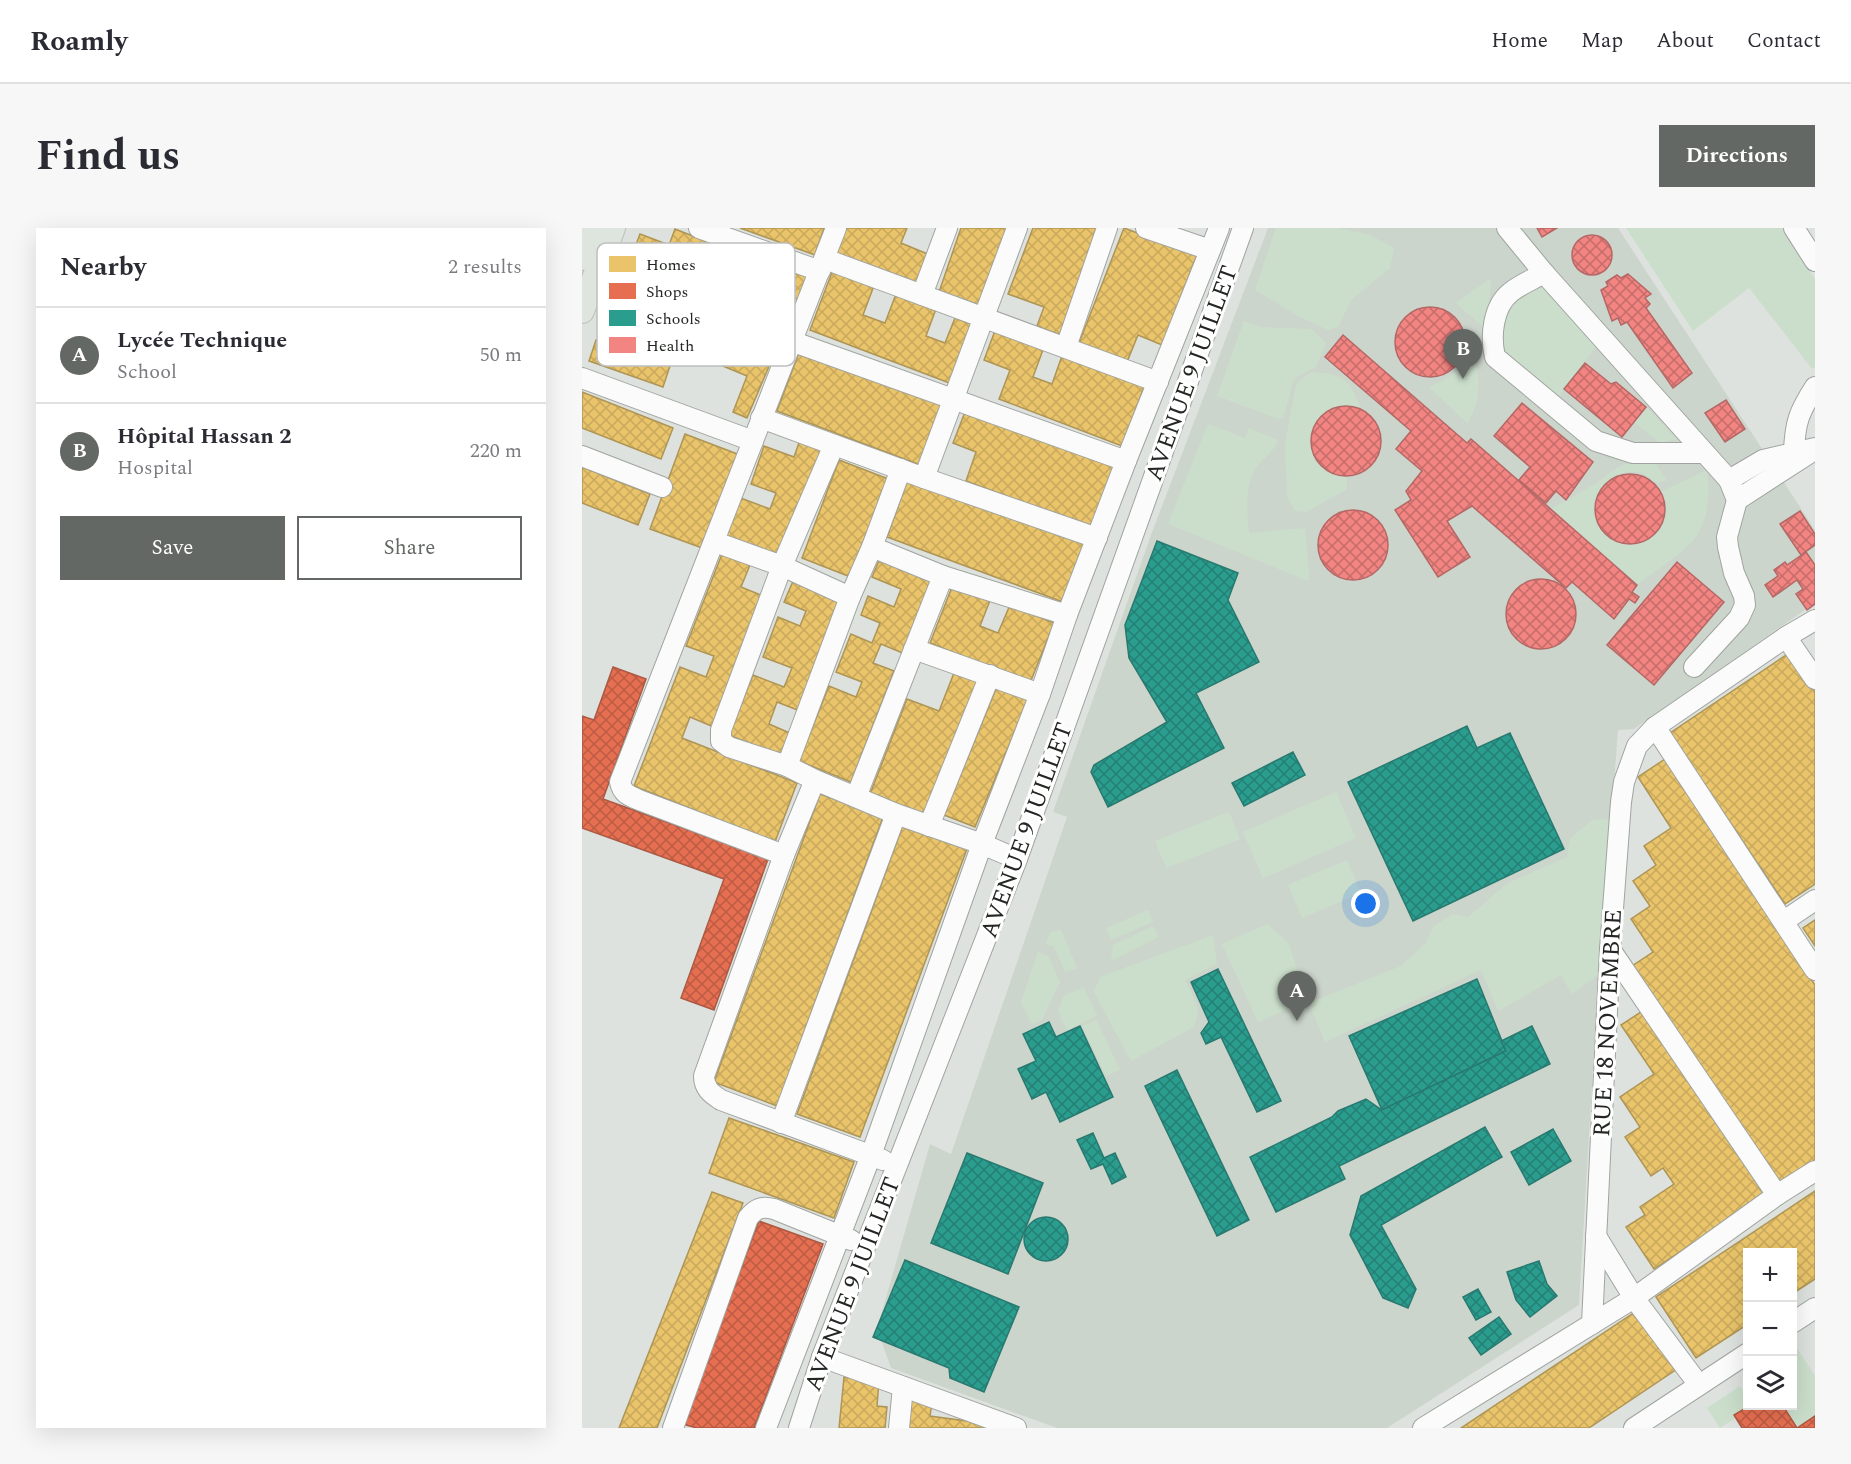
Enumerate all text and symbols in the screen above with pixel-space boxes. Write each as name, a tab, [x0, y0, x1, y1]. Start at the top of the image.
text: Roamly	[30, 20, 128, 63]
text: Home	[1491, 25, 1548, 57]
text: Map	[1581, 25, 1623, 57]
text: About	[1656, 25, 1714, 57]
text: Contact	[1747, 25, 1821, 57]
text: Find us	[36, 125, 180, 188]
button: Directions	[1659, 125, 1815, 187]
legend	[597, 243, 795, 366]
text: Nearby	[60, 247, 146, 287]
text: 2 results	[448, 252, 522, 282]
text: Homes	[646, 253, 696, 277]
street label: AVENUE 9 JUILLET	[1136, 260, 1248, 486]
text: Shops	[646, 280, 688, 304]
text: Schools	[646, 307, 701, 331]
text: Lycée Technique	[117, 324, 287, 357]
pin: B	[1444, 330, 1482, 379]
text: Health	[646, 334, 694, 358]
text: A	[72, 340, 87, 370]
text: 50 m	[480, 340, 522, 370]
text: School	[117, 357, 177, 387]
text: Hôpital Hassan 2	[117, 420, 292, 453]
text: B	[72, 436, 87, 466]
text: 220 m	[470, 436, 522, 466]
text: Hospital	[117, 453, 193, 483]
button: Save	[60, 516, 285, 580]
button: Share	[297, 516, 522, 580]
street label: AVENUE 9 JUILLET	[971, 717, 1083, 943]
your location	[1351, 889, 1380, 918]
street label: RUE 18 NOVEMBRE	[1584, 908, 1632, 1138]
pin: A	[1278, 972, 1316, 1021]
street label: AVENUE 9 JUILLET	[795, 1172, 910, 1397]
map controls	[1743, 1248, 1797, 1410]
button: +	[1743, 1248, 1797, 1302]
button: −	[1743, 1302, 1797, 1356]
button: layers	[1743, 1356, 1797, 1410]

